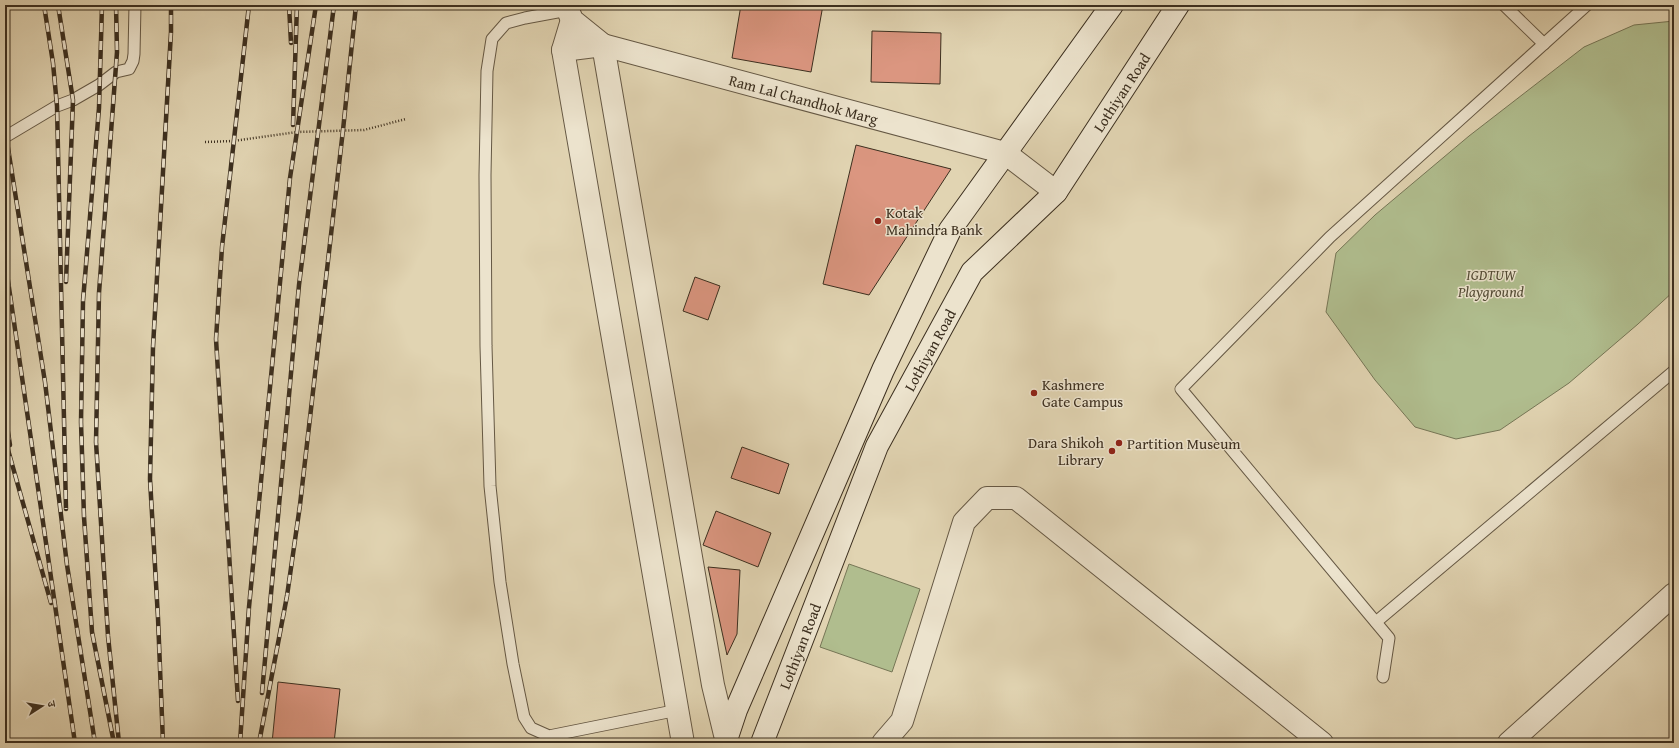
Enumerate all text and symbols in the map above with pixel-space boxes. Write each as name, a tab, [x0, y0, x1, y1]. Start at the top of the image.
street label: Lothiyan Road	[1088, 49, 1155, 136]
street label: Ram Lal Chandhok Marg	[727, 69, 881, 129]
place label: Kotak Mahindra Bank	[886, 202, 983, 240]
marker: Kotak Mahindra Bank	[873, 216, 883, 226]
park label: IGDTUW Playground	[1457, 264, 1524, 302]
street label: Lothiyan Road	[899, 305, 960, 395]
place label: Kashmere Gate Campus	[1042, 374, 1123, 412]
marker: Kashmere Gate Campus	[1029, 388, 1039, 398]
place label: Dara Shikoh Library	[1028, 432, 1105, 470]
place label: Partition Museum	[1127, 433, 1241, 454]
marker: Partition Museum	[1114, 438, 1124, 448]
marker: Dara Shikoh Library	[1107, 446, 1117, 456]
street label: Lothiyan Road	[773, 600, 826, 692]
north arrow	[22, 686, 62, 726]
text: उ	[43, 699, 60, 710]

